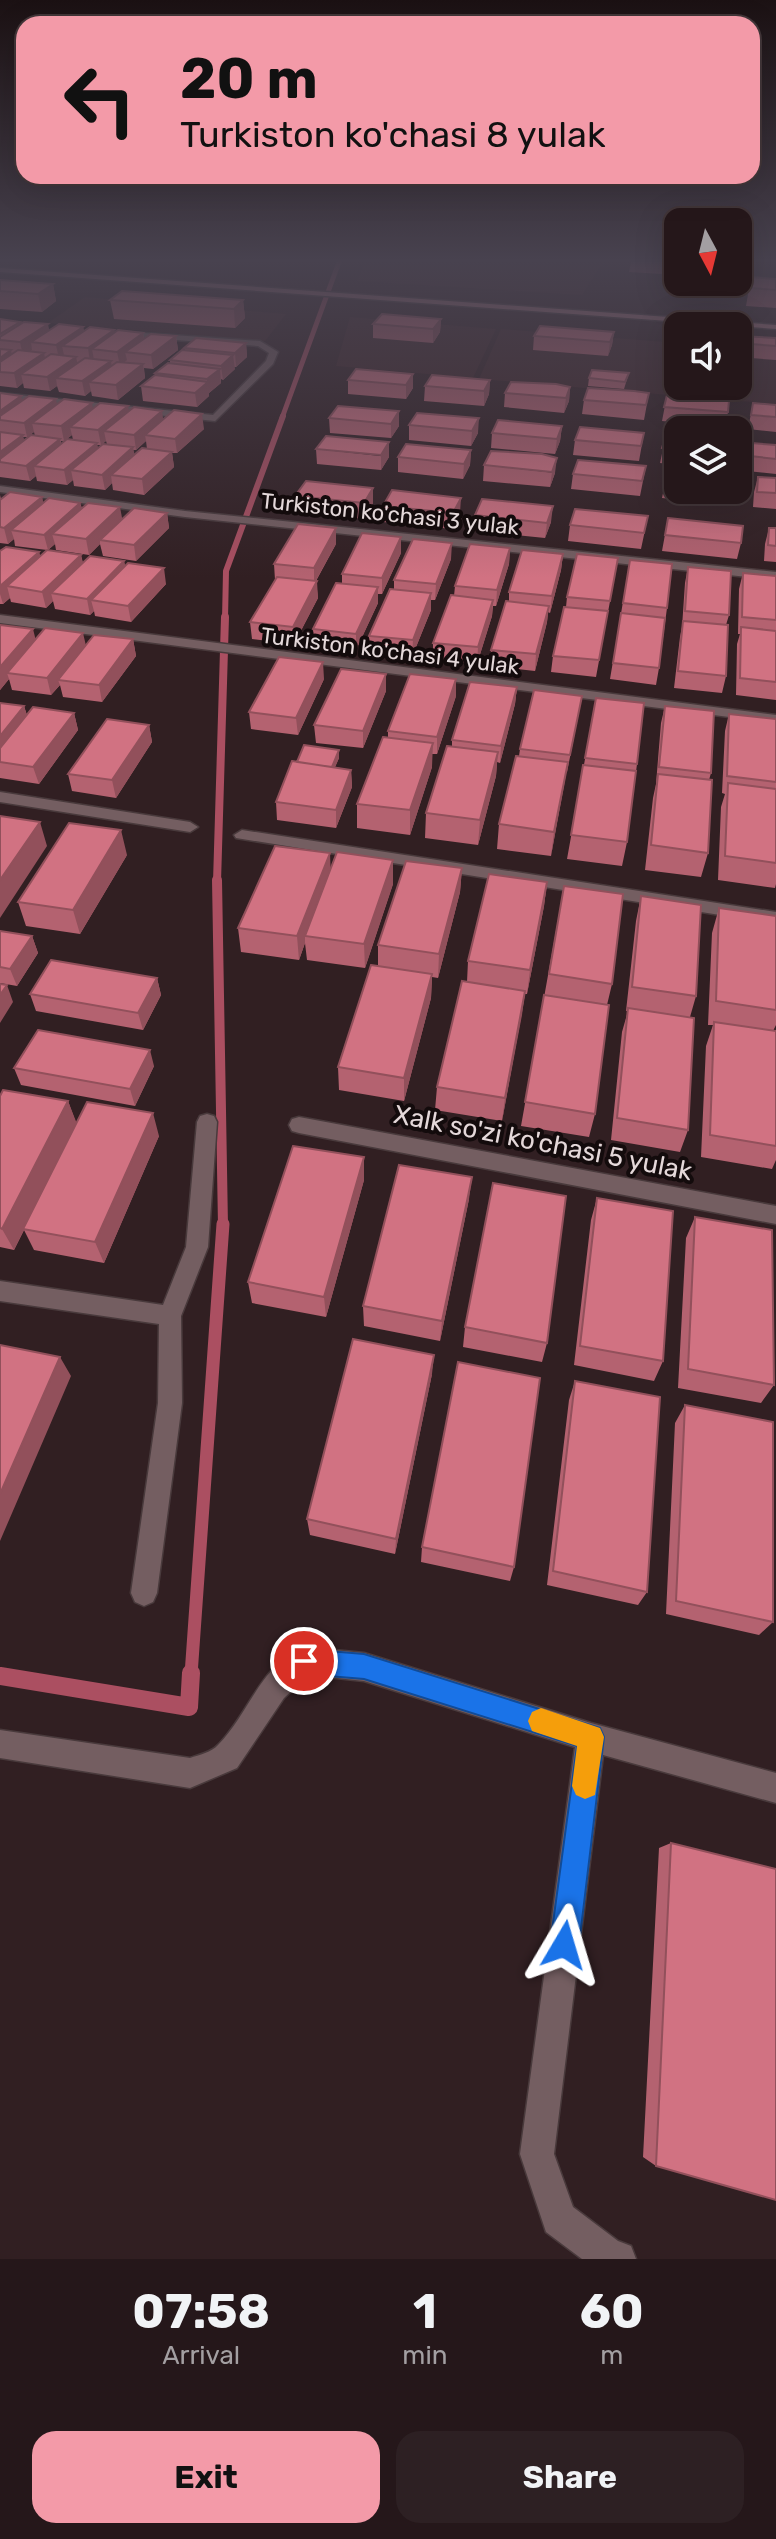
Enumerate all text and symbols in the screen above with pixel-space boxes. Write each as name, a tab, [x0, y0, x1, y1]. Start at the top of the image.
text: 20 m	[180, 46, 318, 112]
icon: left	[48, 48, 152, 152]
text: Turkiston ko'chasi 8 yulak	[180, 113, 605, 156]
north arrow	[664, 208, 752, 296]
map controls	[664, 208, 752, 504]
button: sound	[664, 312, 752, 400]
button: layers	[664, 416, 752, 504]
street label: Turkiston ko'chasi 3 yulak	[260, 487, 521, 541]
street label: Turkiston ko'chasi 4 yulak	[259, 622, 521, 680]
street label: Xalk so'zi ko'chasi 5 yulak	[391, 1099, 695, 1187]
pin	[270, 1627, 338, 1695]
icon: arrive	[282, 1639, 326, 1683]
position arrow	[522, 1903, 606, 1987]
text: 07:58	[132, 2283, 270, 2340]
text: 1	[413, 2283, 437, 2340]
text: 60	[580, 2283, 644, 2340]
text: Arrival	[162, 2340, 240, 2371]
text: min	[402, 2340, 447, 2371]
text: m	[600, 2340, 623, 2371]
button: Exit	[32, 2431, 380, 2523]
button: Share	[396, 2431, 744, 2523]

